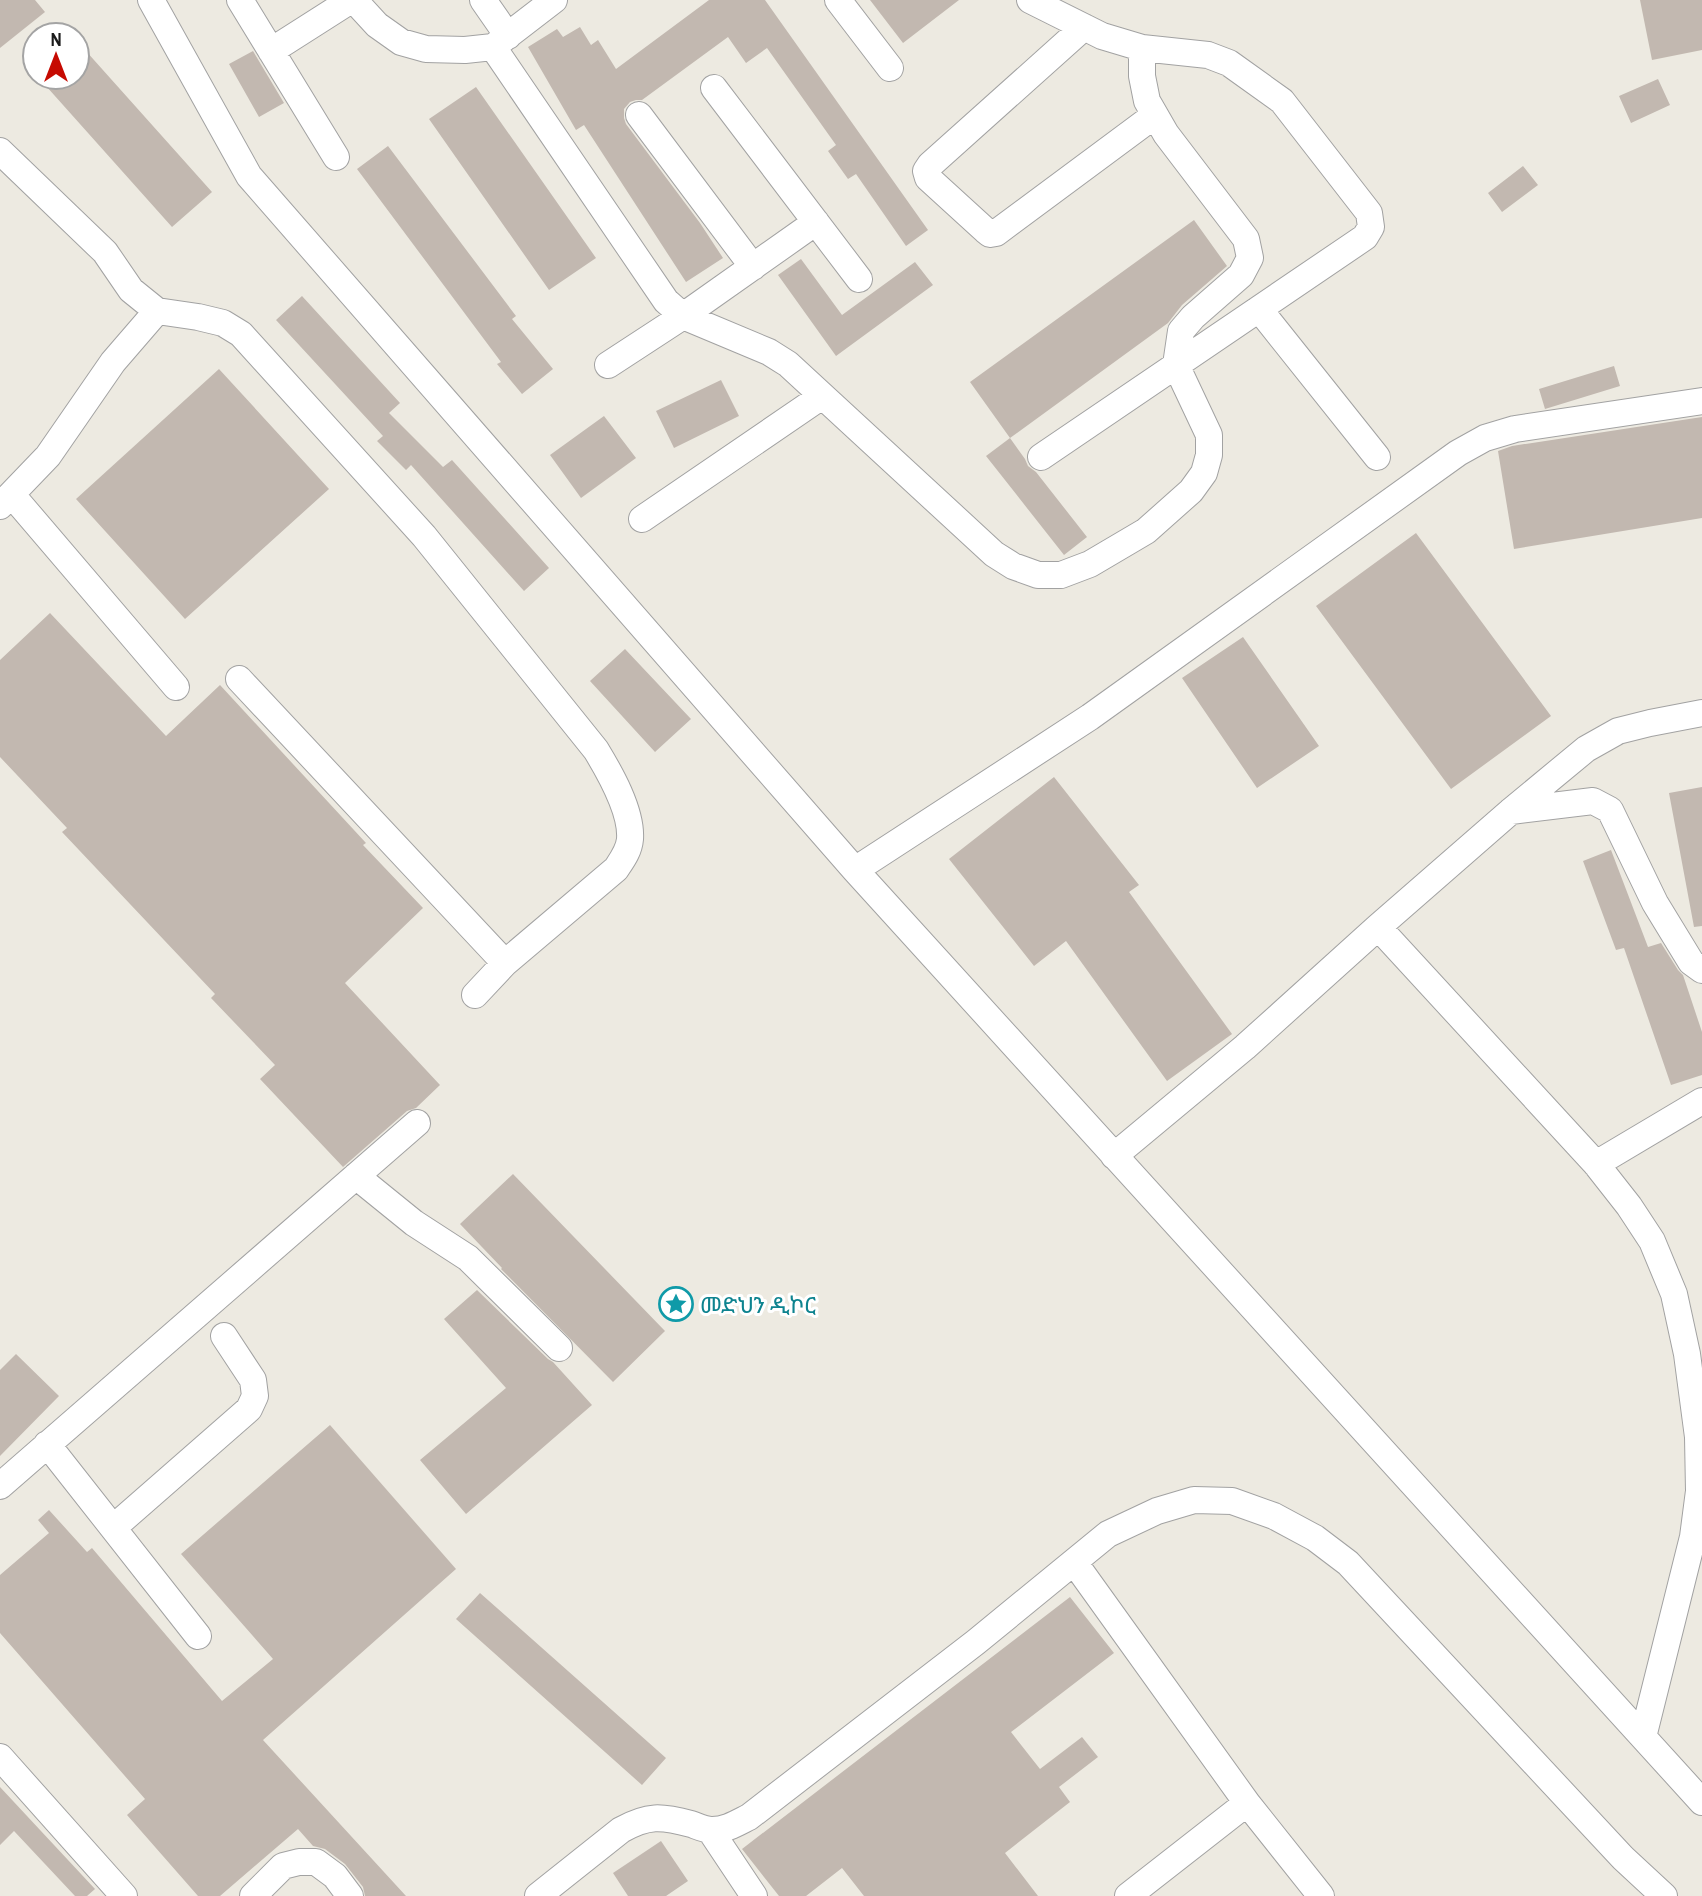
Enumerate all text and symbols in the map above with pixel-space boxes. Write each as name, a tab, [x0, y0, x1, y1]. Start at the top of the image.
north arrow	[21, 21, 91, 91]
text: N	[50, 26, 62, 52]
place icon: መድህን ዲኮር	[657, 1285, 695, 1323]
place label: መድህን ዲኮር	[700, 1289, 816, 1320]

